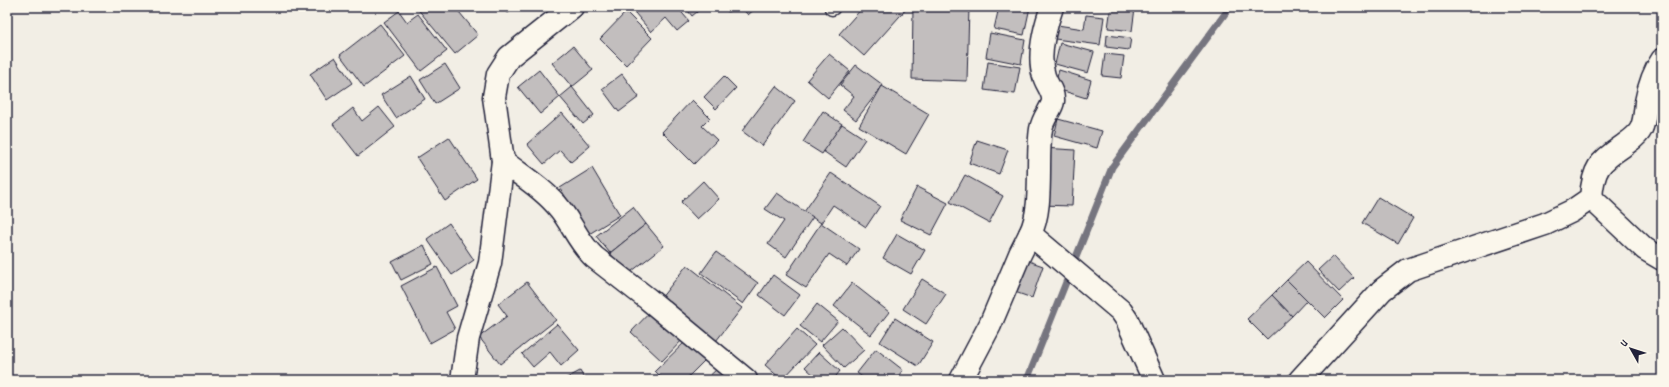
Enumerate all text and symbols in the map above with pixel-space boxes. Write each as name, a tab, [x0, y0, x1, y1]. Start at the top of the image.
north arrow	[1611, 329, 1651, 369]
text: U	[1617, 337, 1633, 351]

